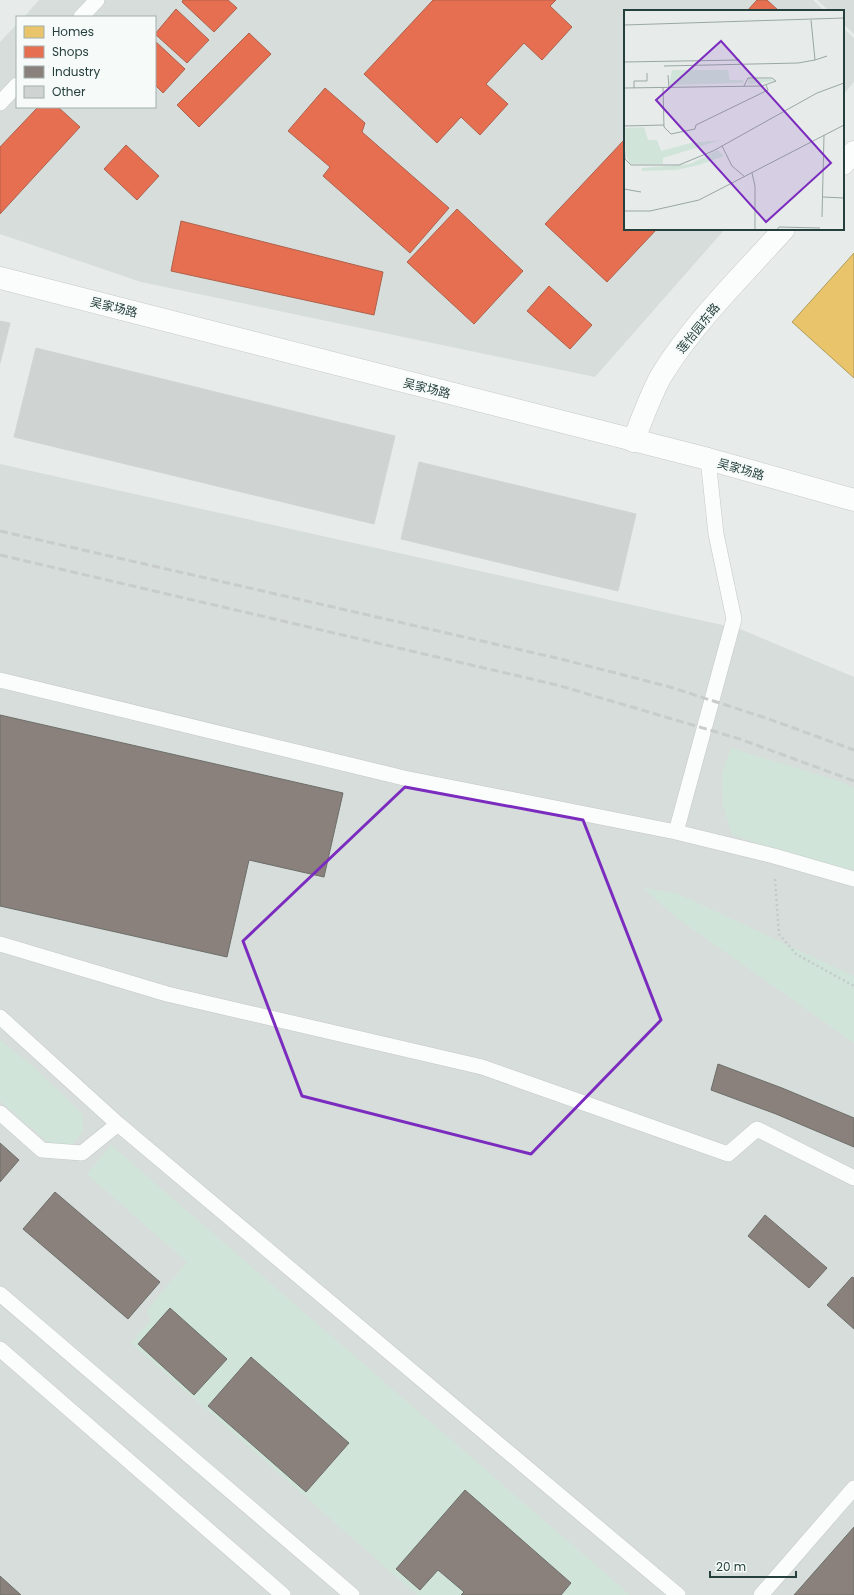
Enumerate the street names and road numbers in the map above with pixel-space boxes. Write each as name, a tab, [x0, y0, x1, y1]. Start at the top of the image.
street label: 吴家场路	[89, 293, 139, 321]
street label: 莲怡园东路	[673, 299, 723, 357]
street label: 吴家场路	[402, 374, 452, 402]
street label: 吴家场路	[716, 454, 766, 484]

